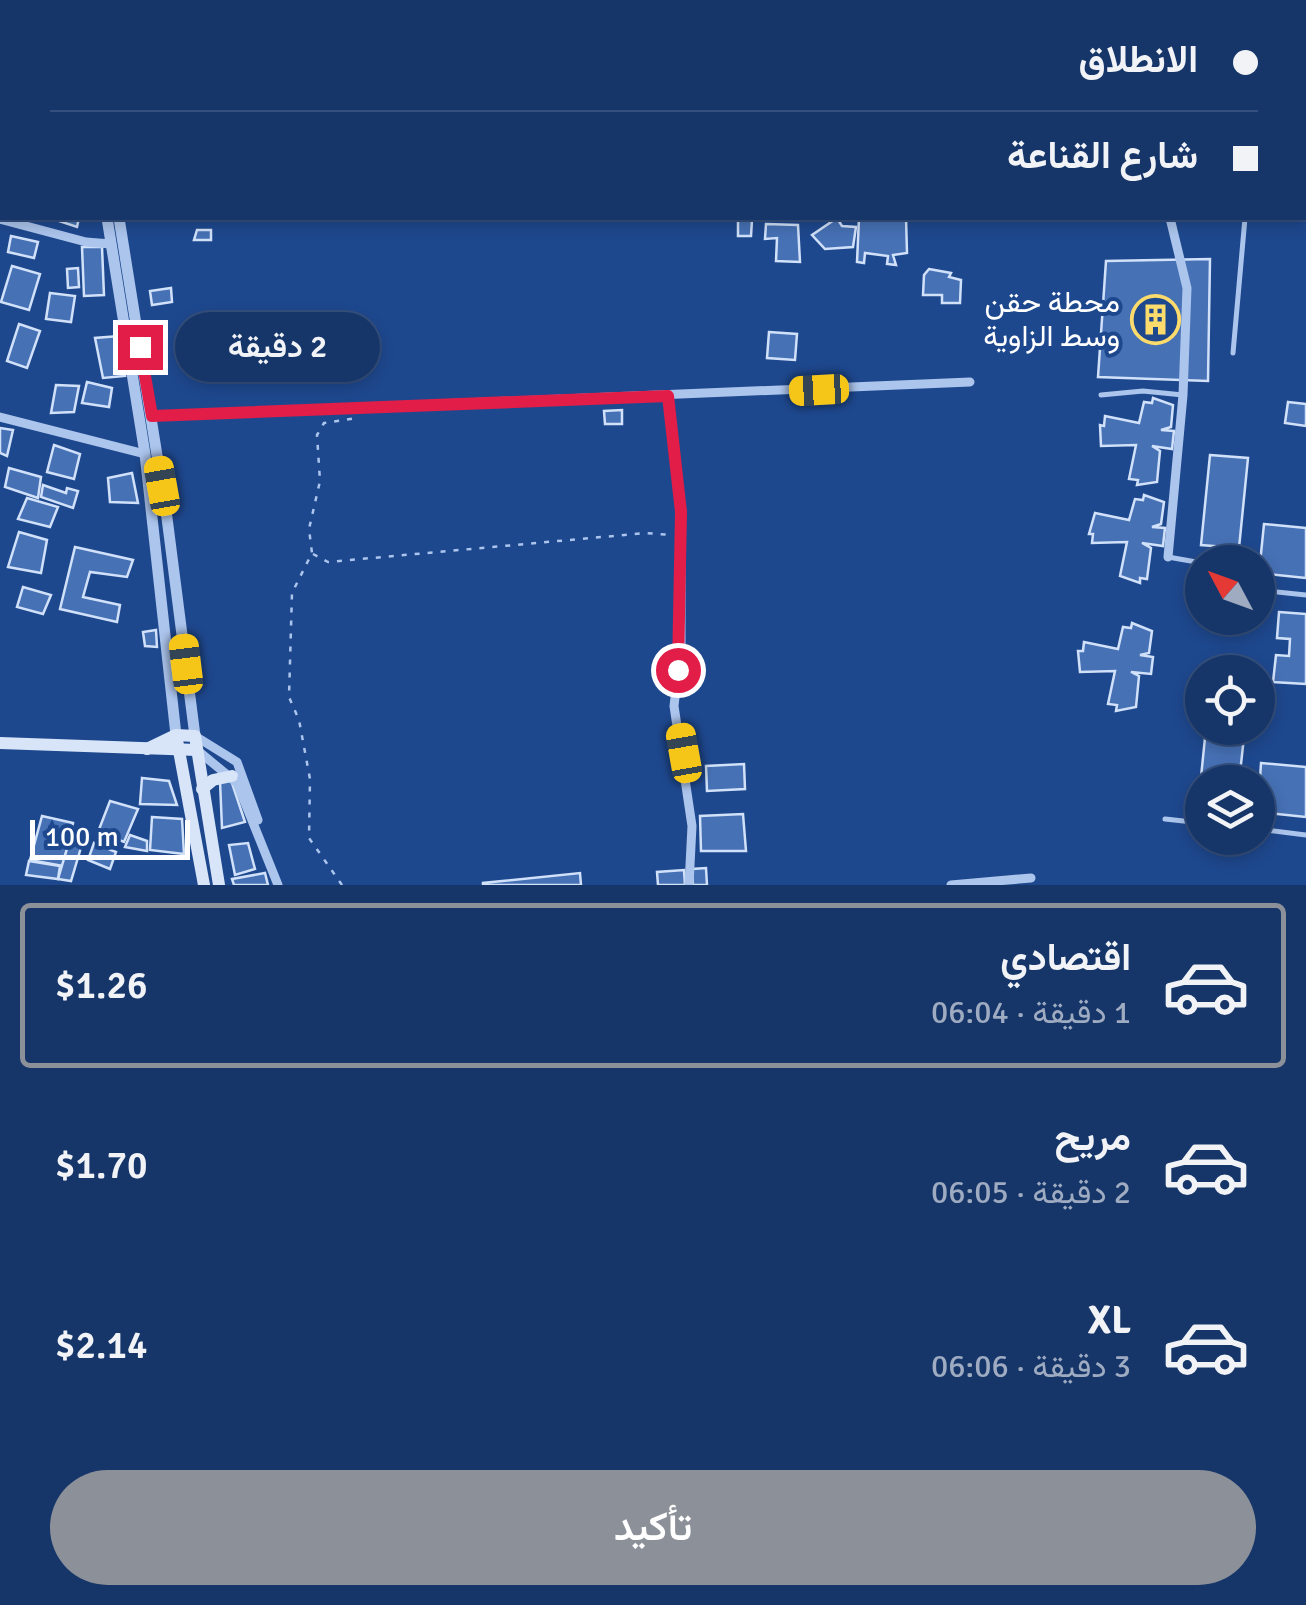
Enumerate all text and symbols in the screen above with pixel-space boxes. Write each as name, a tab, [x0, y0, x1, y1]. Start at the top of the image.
text: الانطلاق	[1079, 36, 1198, 83]
text: شارع القناعة	[1007, 132, 1198, 179]
place label: محطة حقن وسط الزاوية	[983, 284, 1120, 355]
building icon: محطة حقن وسط الزاوية	[1129, 293, 1181, 345]
callout: 2 دقيقة	[175, 312, 380, 382]
route end	[118, 325, 163, 370]
text: 2 دقيقة	[228, 327, 327, 366]
car	[788, 373, 850, 407]
car	[142, 454, 182, 518]
north arrow	[1185, 545, 1275, 635]
map controls	[1185, 545, 1275, 855]
car	[167, 632, 205, 696]
route start	[656, 648, 701, 693]
button: locate	[1185, 655, 1275, 745]
car	[664, 721, 704, 785]
button: layers	[1185, 765, 1275, 855]
scale bar	[30, 815, 190, 860]
text: 100 m	[45, 820, 119, 854]
text: اقتصادي	[1000, 934, 1131, 981]
icon: car	[1161, 941, 1251, 1031]
text: $1.26	[55, 962, 148, 1009]
text: 1 دقيقة · 06:04	[931, 993, 1131, 1032]
text: مريح	[1055, 1114, 1131, 1161]
icon: car	[1161, 1121, 1251, 1211]
text: $1.70	[55, 1142, 148, 1189]
text: 2 دقيقة · 06:05	[931, 1173, 1131, 1212]
text: XL	[1088, 1297, 1131, 1344]
icon: car	[1161, 1301, 1251, 1391]
text: $2.14	[55, 1322, 148, 1369]
text: 3 دقيقة · 06:06	[931, 1347, 1131, 1386]
button: تأكيد	[50, 1470, 1256, 1585]

